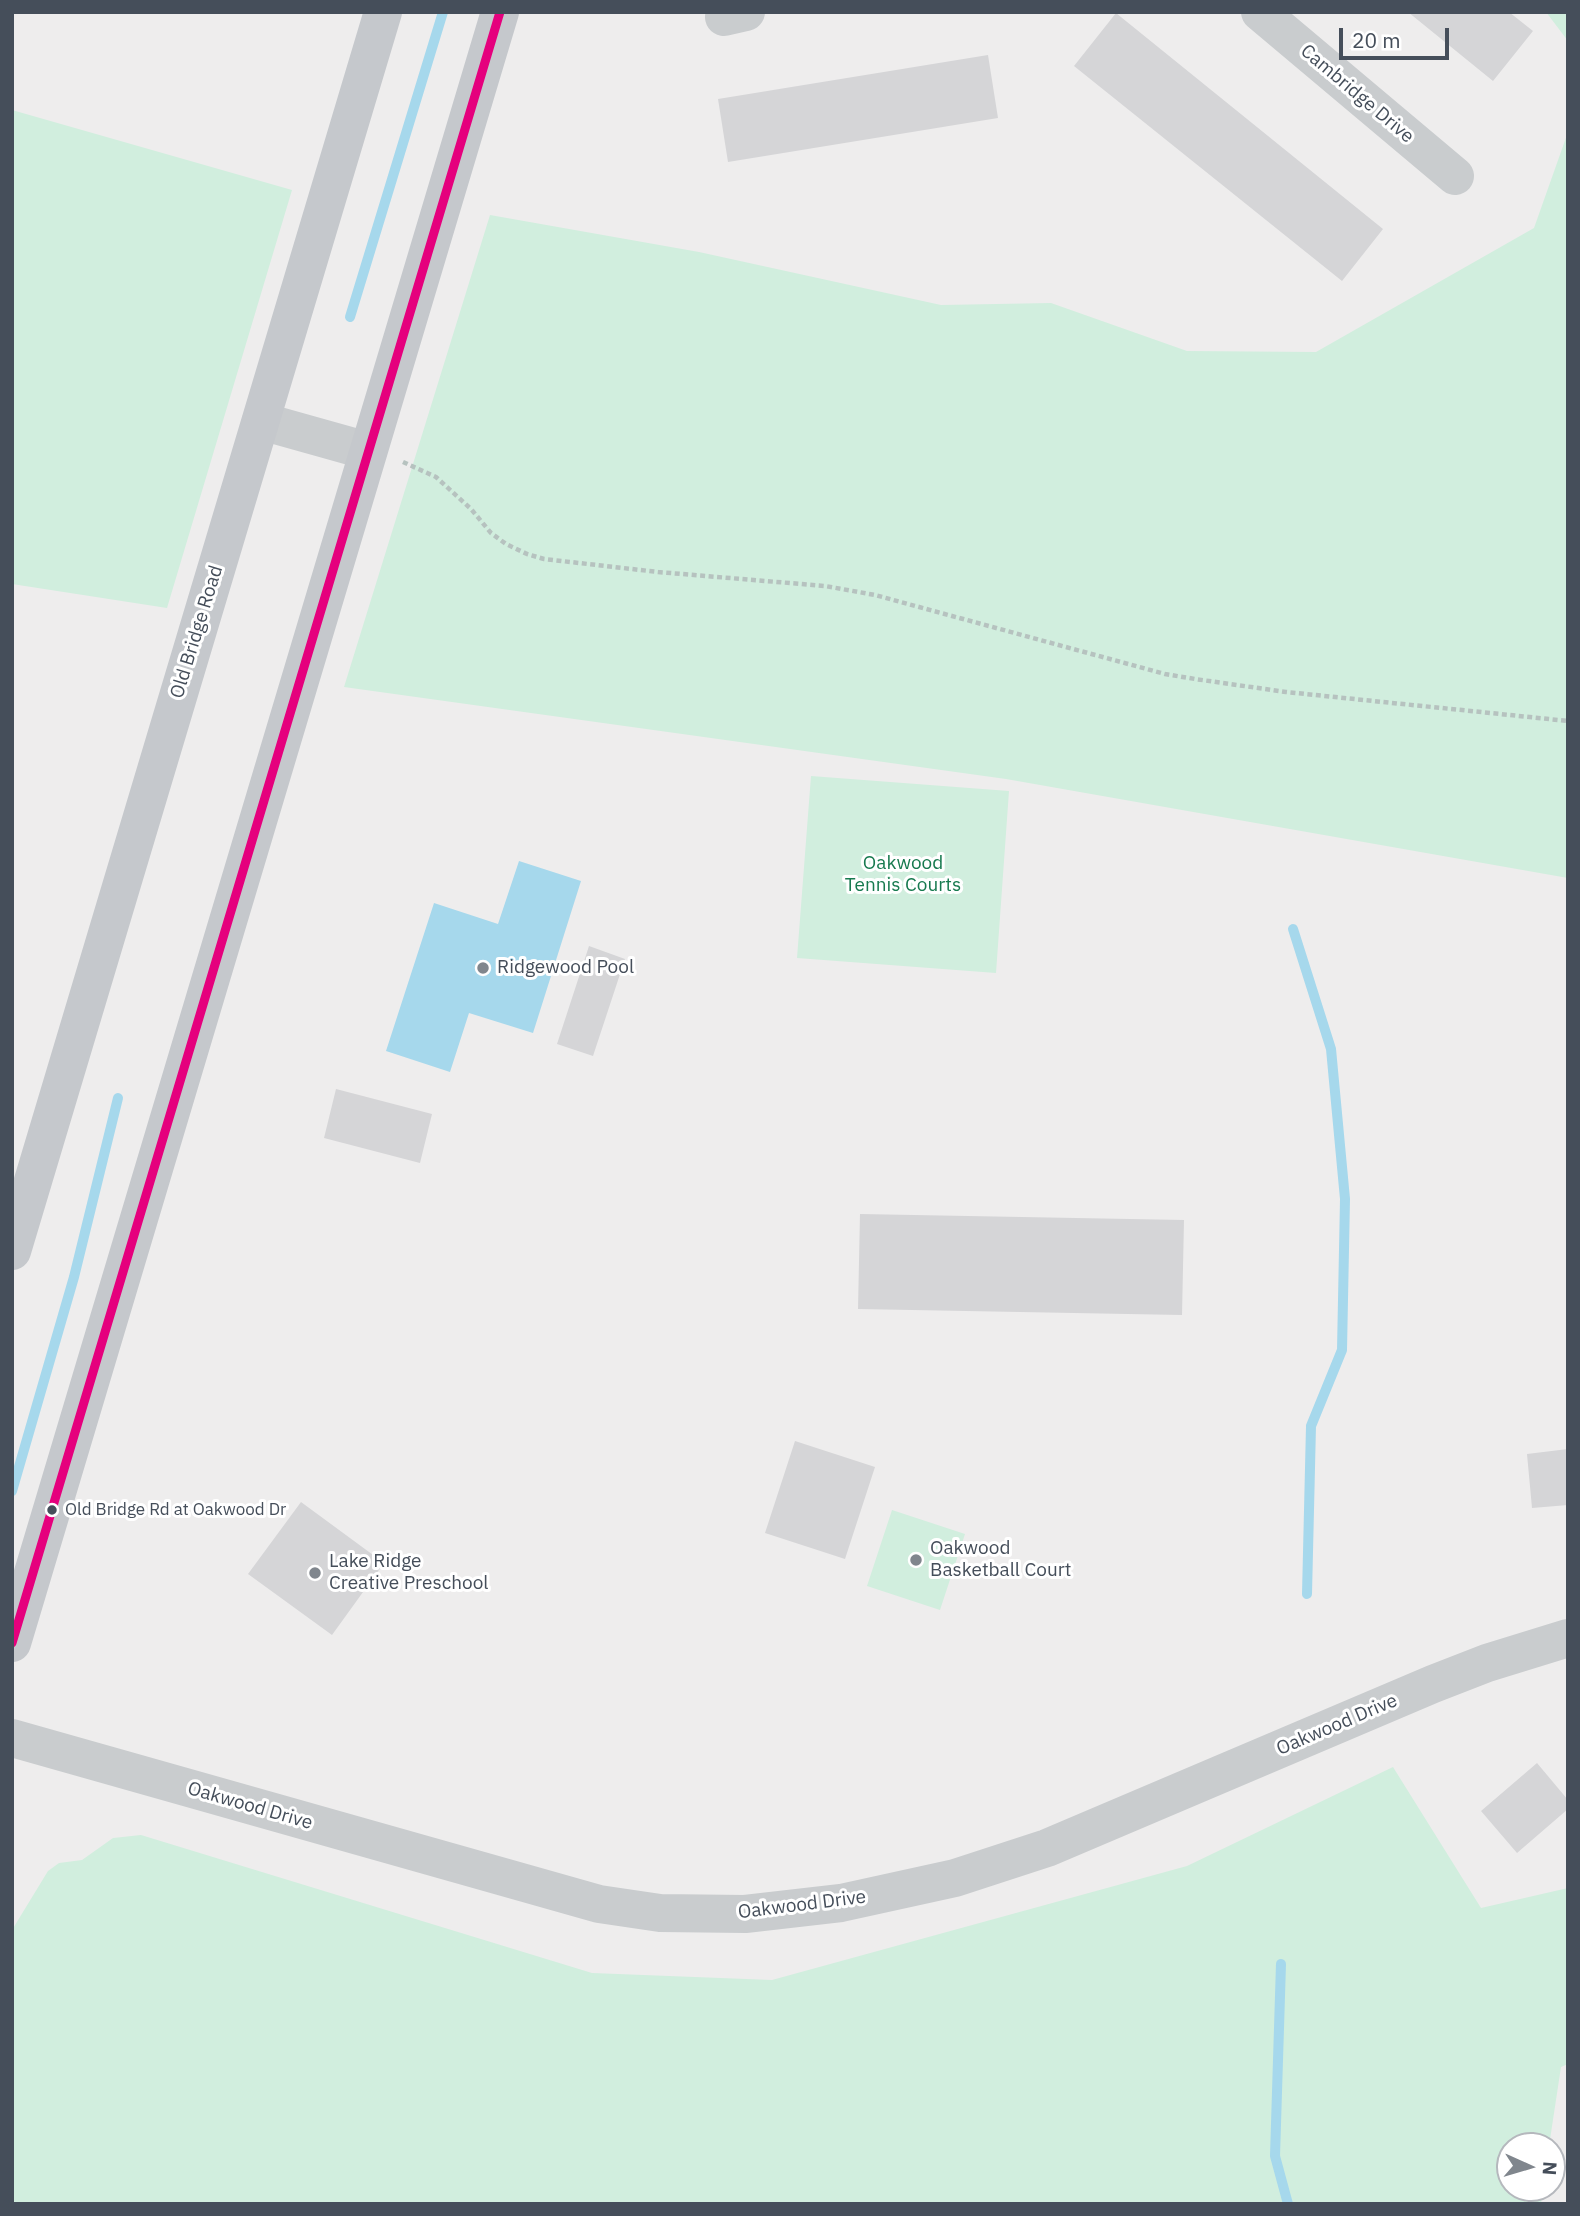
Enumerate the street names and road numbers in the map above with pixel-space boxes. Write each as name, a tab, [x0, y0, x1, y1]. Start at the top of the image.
street label: Cambridge Drive	[1296, 40, 1418, 148]
street label: Old Bridge Road	[166, 563, 228, 701]
street label: Oakwood Drive	[1273, 1689, 1401, 1761]
street label: Oakwood Drive	[185, 1777, 315, 1835]
street label: Oakwood Drive	[737, 1886, 867, 1924]

